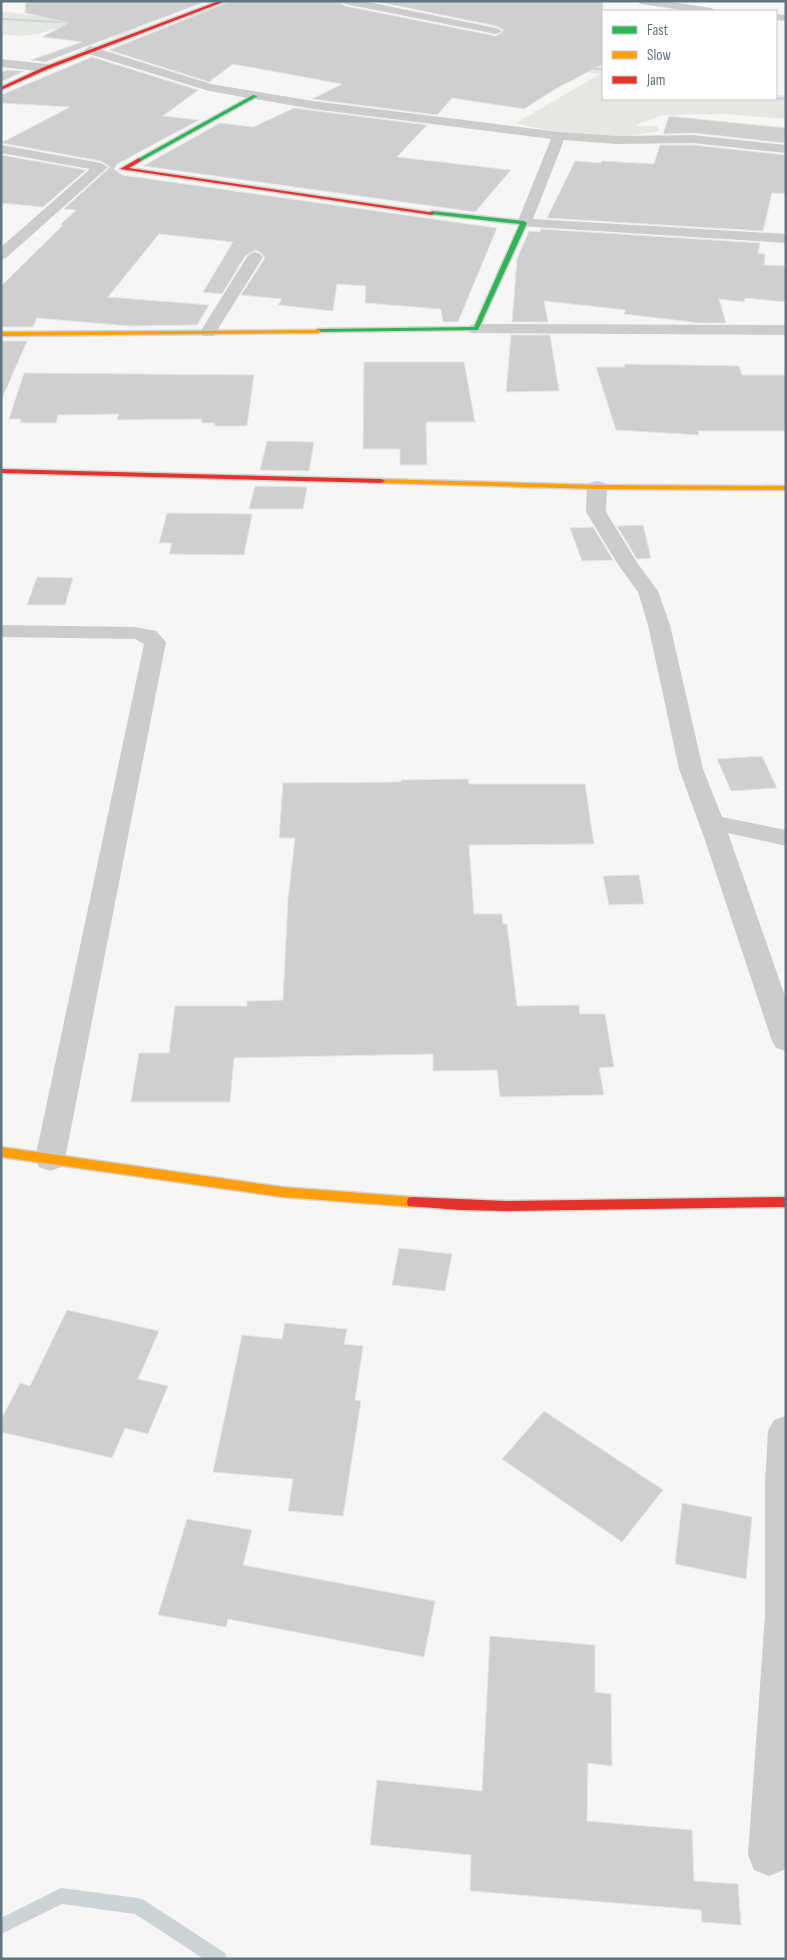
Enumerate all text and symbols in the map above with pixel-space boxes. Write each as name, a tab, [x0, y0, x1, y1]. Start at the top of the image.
legend	[602, 10, 777, 100]
text: Fast	[647, 21, 669, 40]
text: Slow	[647, 46, 671, 65]
text: Jam	[646, 71, 665, 90]

